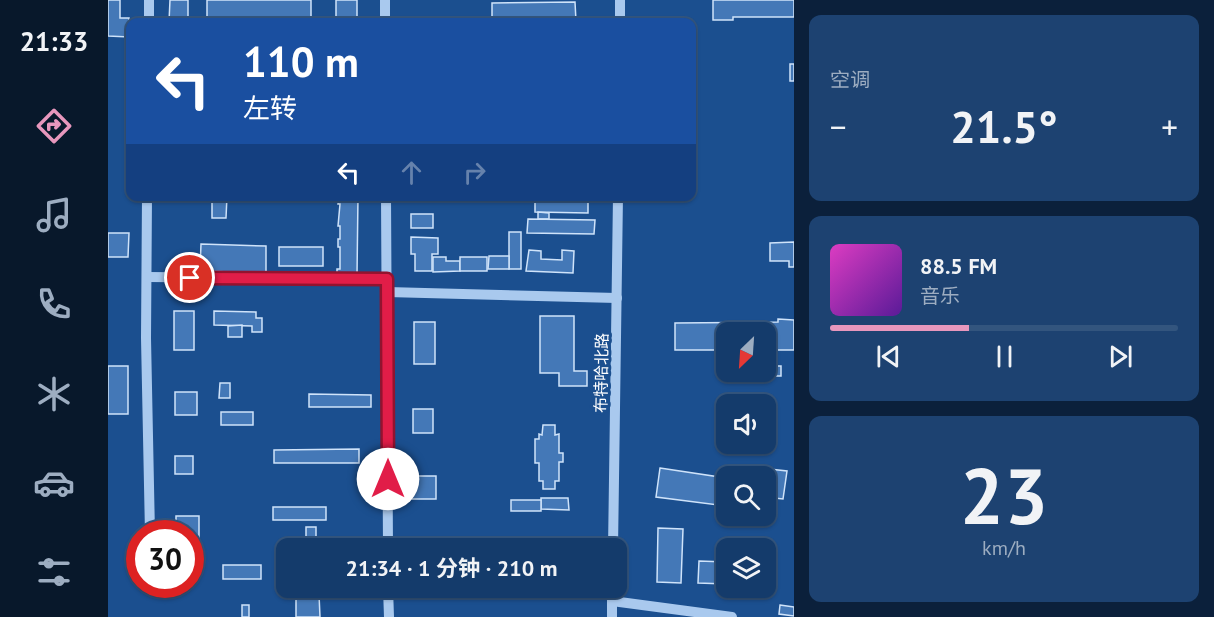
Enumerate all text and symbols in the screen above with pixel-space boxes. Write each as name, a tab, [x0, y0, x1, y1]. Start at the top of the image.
text: 21:33	[20, 24, 88, 58]
text: 110 m	[243, 34, 359, 89]
icon: left	[144, 42, 222, 120]
text: 空调	[830, 67, 870, 93]
text: 左转	[243, 91, 297, 125]
text: 21.5°	[950, 97, 1058, 155]
icon: directions	[33, 105, 75, 147]
text: −	[830, 105, 847, 148]
text: +	[1161, 105, 1178, 148]
icon: left	[332, 156, 365, 189]
icon: ahead	[395, 156, 428, 189]
icon: right	[458, 156, 491, 189]
icon: music	[33, 194, 75, 236]
pin	[164, 252, 215, 303]
text: 88.5 FM	[920, 252, 997, 280]
icon: arrive	[173, 261, 206, 294]
icon: phone	[33, 283, 75, 325]
text: 音乐	[920, 283, 960, 309]
north arrow	[716, 322, 776, 382]
map controls	[716, 322, 776, 598]
street label: 布特哈北路	[590, 333, 612, 413]
icon: previous	[872, 340, 905, 373]
icon: pause	[988, 340, 1021, 373]
icon: next	[1104, 340, 1137, 373]
icon: climate	[33, 373, 75, 415]
button: sound	[716, 394, 776, 454]
text: 23	[960, 445, 1048, 546]
position arrow	[356, 447, 420, 511]
icon: car	[33, 462, 75, 504]
button: search	[716, 466, 776, 526]
speed limit sign: 30	[126, 520, 204, 598]
text: km/h	[982, 535, 1026, 561]
button: layers	[716, 538, 776, 598]
icon: filters	[33, 551, 75, 593]
text: 21:34 · 1 分钟 · 210 m	[346, 554, 557, 582]

